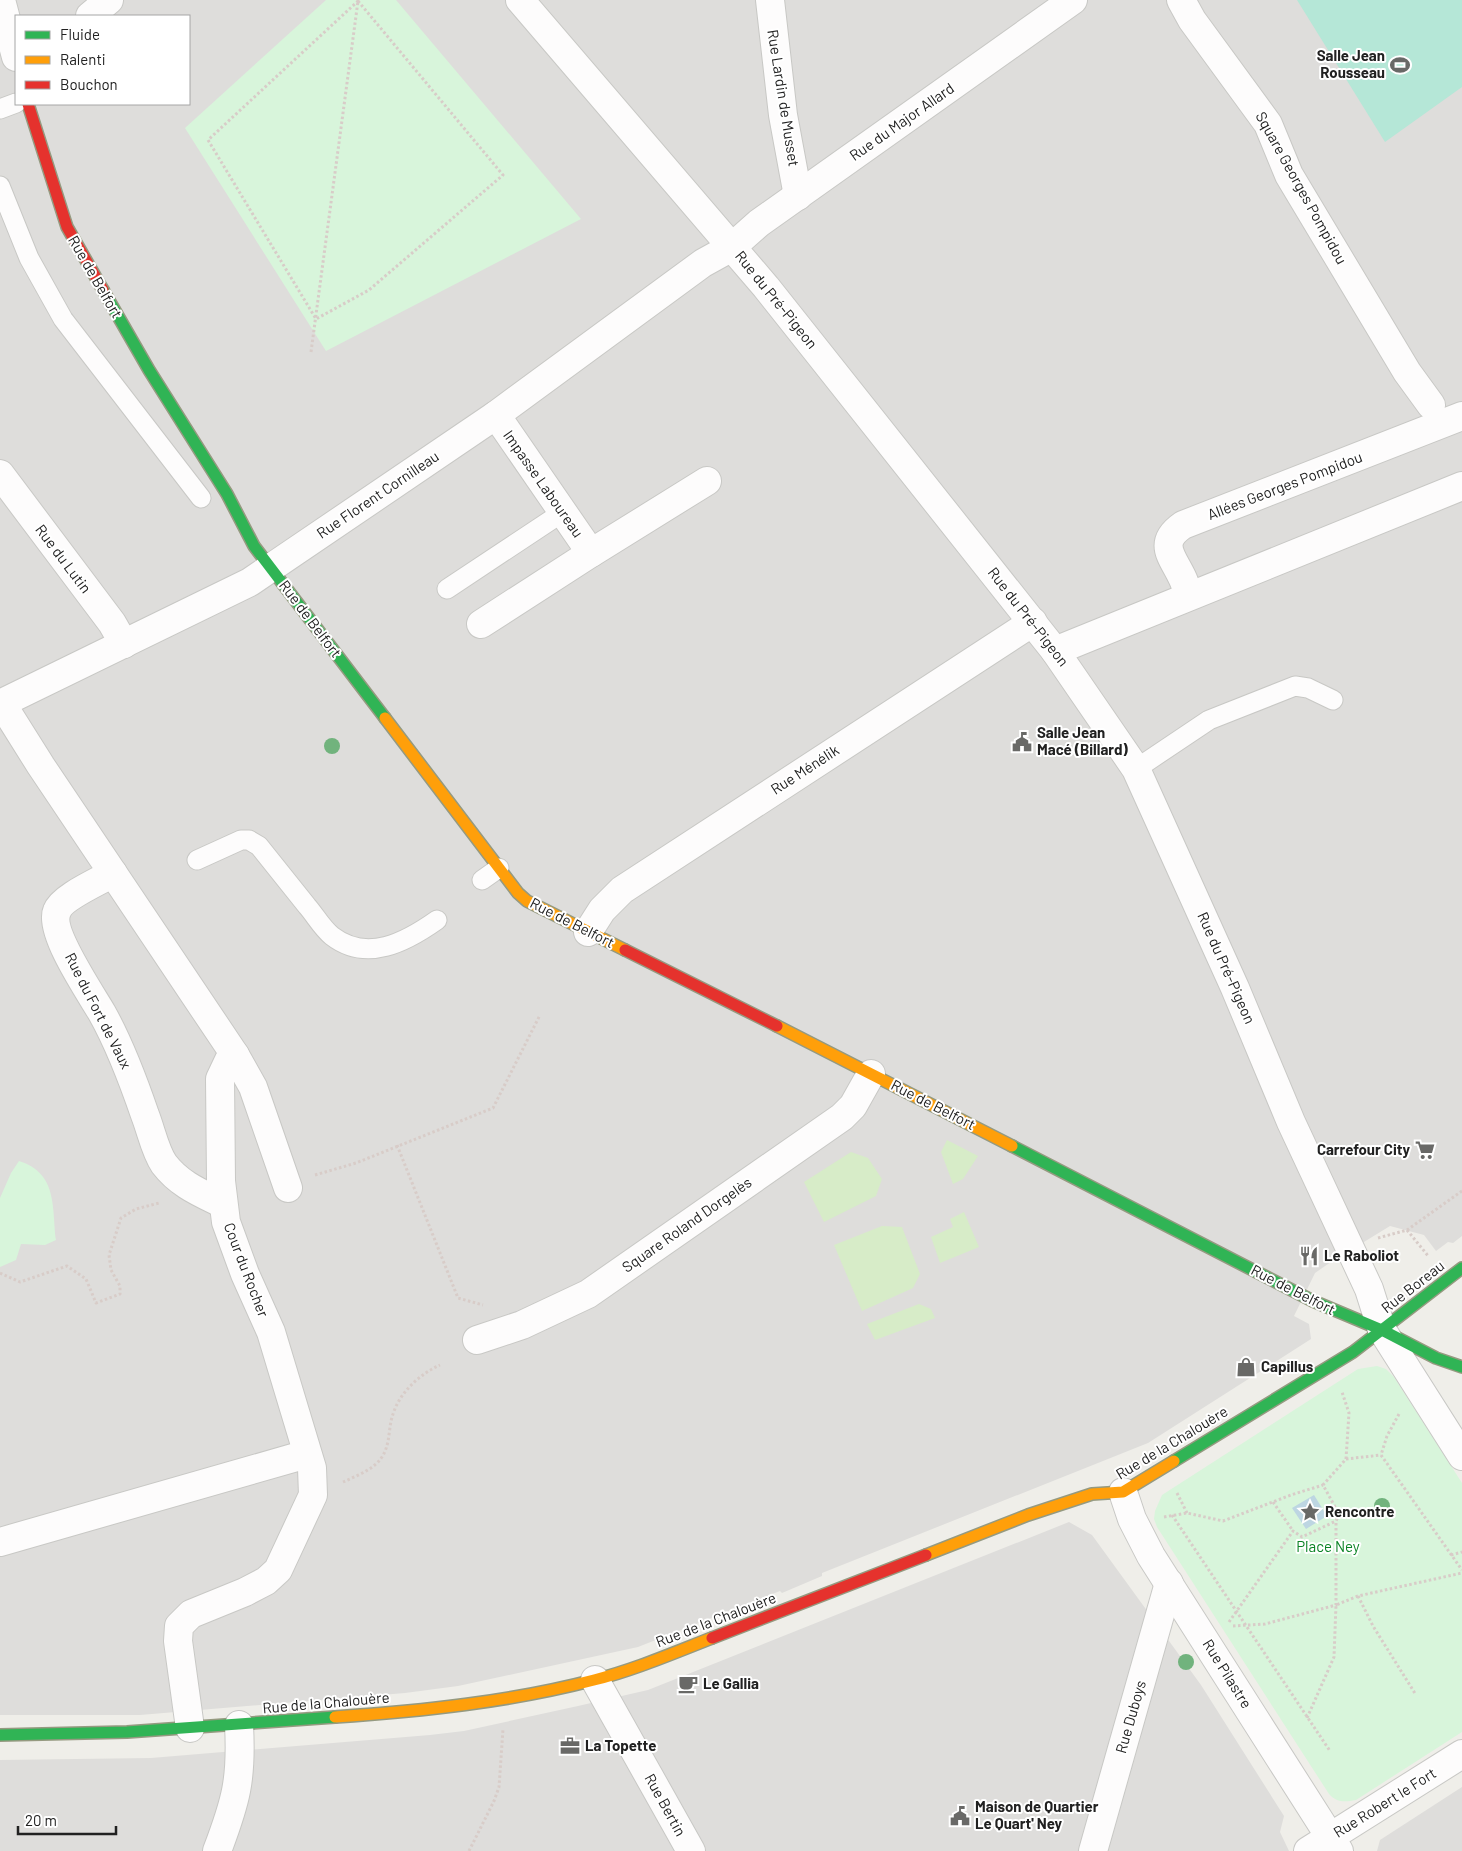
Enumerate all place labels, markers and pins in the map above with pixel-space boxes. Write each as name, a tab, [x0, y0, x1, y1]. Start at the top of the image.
place label: Salle Jean Rousseau	[1317, 46, 1385, 81]
sports icon: Salle Jean Rousseau	[1389, 54, 1411, 76]
place label: Salle Jean Macé (Billard)	[1037, 723, 1128, 758]
public building icon: Salle Jean Macé (Billard)	[1011, 731, 1033, 753]
supermarket icon: Carrefour City	[1414, 1139, 1436, 1161]
place label: Carrefour City	[1317, 1140, 1410, 1158]
restaurant icon: Le Raboliot	[1298, 1245, 1320, 1267]
place label: Le Raboliot	[1324, 1246, 1399, 1264]
shop icon: Capillus	[1235, 1356, 1257, 1378]
place label: Capillus	[1261, 1357, 1314, 1375]
place icon: Rencontre	[1299, 1501, 1321, 1523]
place label: Rencontre	[1325, 1502, 1394, 1520]
cafe icon: Le Gallia	[677, 1673, 699, 1695]
place label: Le Gallia	[703, 1674, 759, 1692]
office icon: La Topette	[559, 1735, 581, 1757]
place label: La Topette	[585, 1736, 656, 1754]
place label: Maison de Quartier Le Quart' Ney	[975, 1797, 1099, 1832]
public building icon: Maison de Quartier Le Quart' Ney	[949, 1805, 971, 1827]

